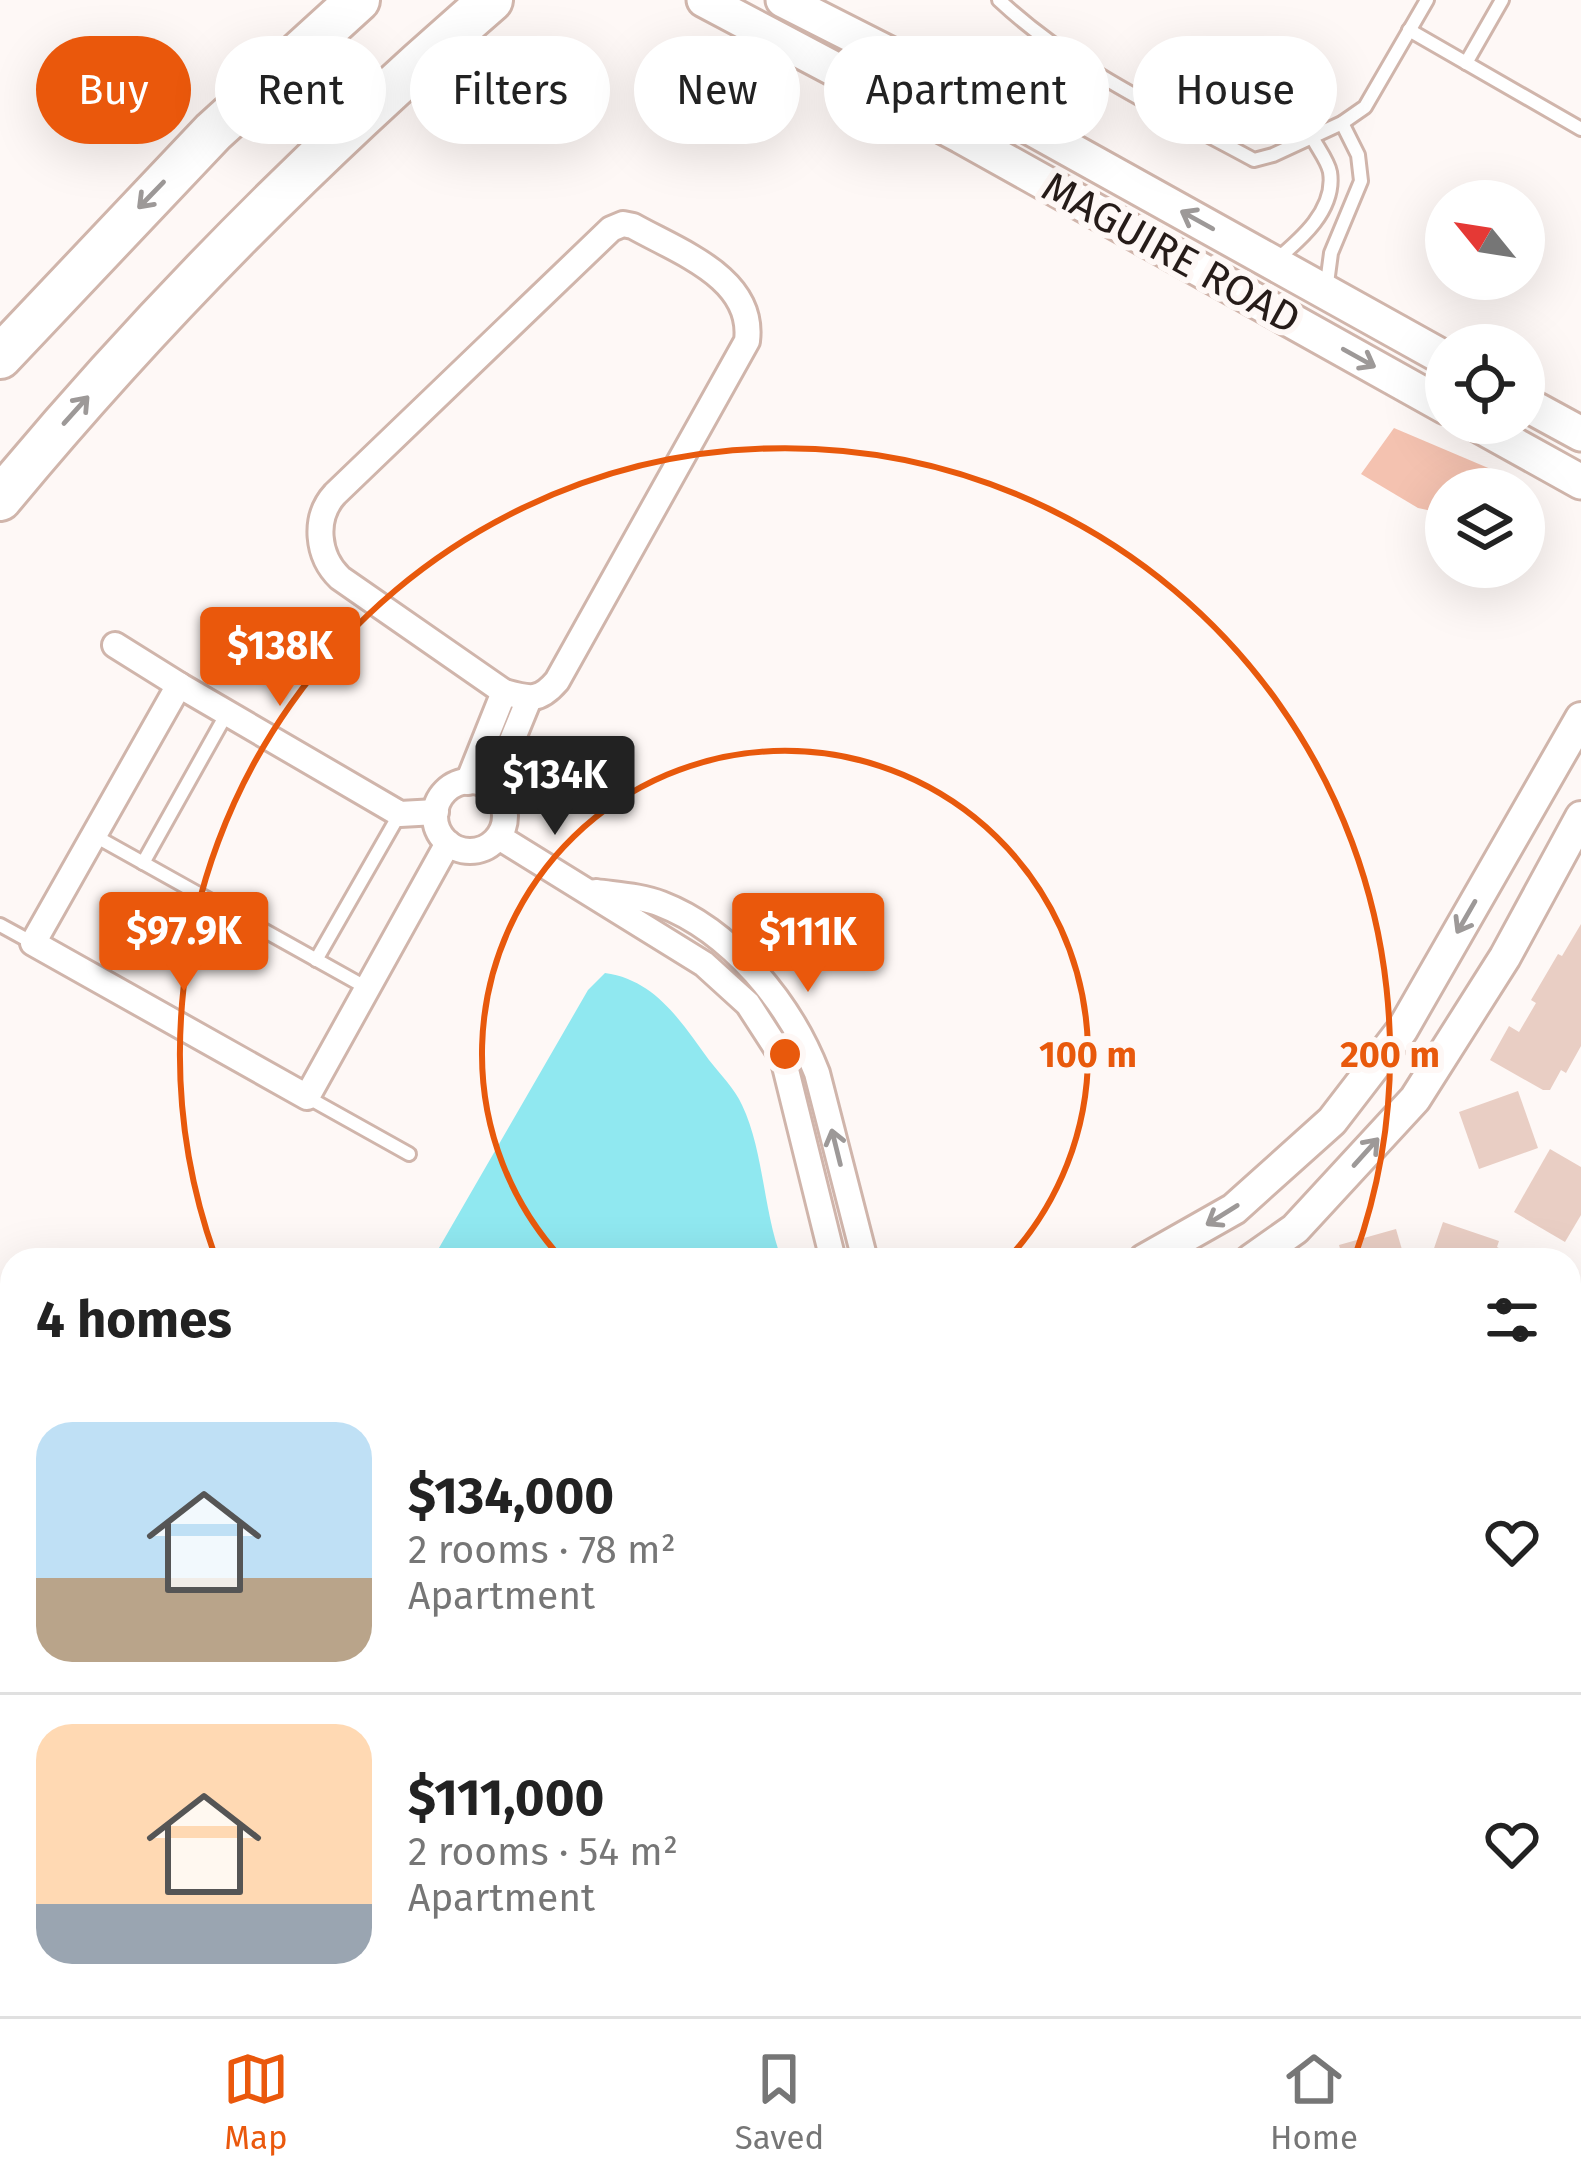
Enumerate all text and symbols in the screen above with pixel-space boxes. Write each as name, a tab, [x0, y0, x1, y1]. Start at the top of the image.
chip: Buy	[36, 36, 191, 144]
chip: Rent	[215, 36, 386, 144]
chip: Filters	[410, 36, 610, 144]
chip: New	[634, 36, 800, 144]
chip: Apartment	[824, 36, 1109, 144]
chip: House	[1133, 36, 1337, 144]
street label: MAGUIRE ROAD	[1033, 162, 1309, 344]
one-way arrow	[137, 180, 166, 210]
north arrow	[1425, 180, 1545, 300]
map controls	[1425, 180, 1545, 588]
one-way arrow	[1180, 208, 1215, 231]
button: locate	[1425, 324, 1545, 444]
one-way arrow	[1341, 347, 1376, 371]
one-way arrow	[62, 395, 89, 425]
button: layers	[1425, 468, 1545, 588]
pin: $138K	[196, 607, 364, 709]
text: $138K	[227, 623, 333, 669]
pin: $134K	[471, 736, 639, 838]
text: $134K	[502, 752, 608, 798]
pin: $97.9K	[86, 892, 282, 994]
pin: $111K	[724, 893, 892, 995]
one-way arrow	[1454, 899, 1478, 934]
text: $97.9K	[126, 908, 242, 954]
text: $111K	[759, 909, 857, 955]
centre of rings	[764, 1033, 806, 1075]
text: 100 m	[1039, 1033, 1137, 1077]
text: 200 m	[1340, 1033, 1440, 1077]
one-way arrow	[824, 1128, 846, 1166]
one-way arrow	[1352, 1137, 1379, 1167]
one-way arrow	[1206, 1203, 1240, 1227]
icon: filters	[1479, 1287, 1545, 1353]
text: 4 homes	[36, 1289, 232, 1351]
text: $134,000	[408, 1465, 614, 1527]
icon: home	[132, 1470, 276, 1614]
icon: heart	[1479, 1509, 1545, 1575]
text: 2 rooms · 78 m²	[408, 1527, 676, 1573]
text: Apartment	[408, 1573, 595, 1619]
text: $111,000	[408, 1767, 604, 1829]
icon: home	[132, 1772, 276, 1916]
icon: heart	[1479, 1811, 1545, 1877]
text: 2 rooms · 54 m²	[408, 1829, 678, 1875]
text: Apartment	[408, 1875, 595, 1921]
tab: Map	[223, 2046, 289, 2158]
tab: Saved	[735, 2046, 824, 2158]
tab: Home	[1270, 2046, 1358, 2158]

